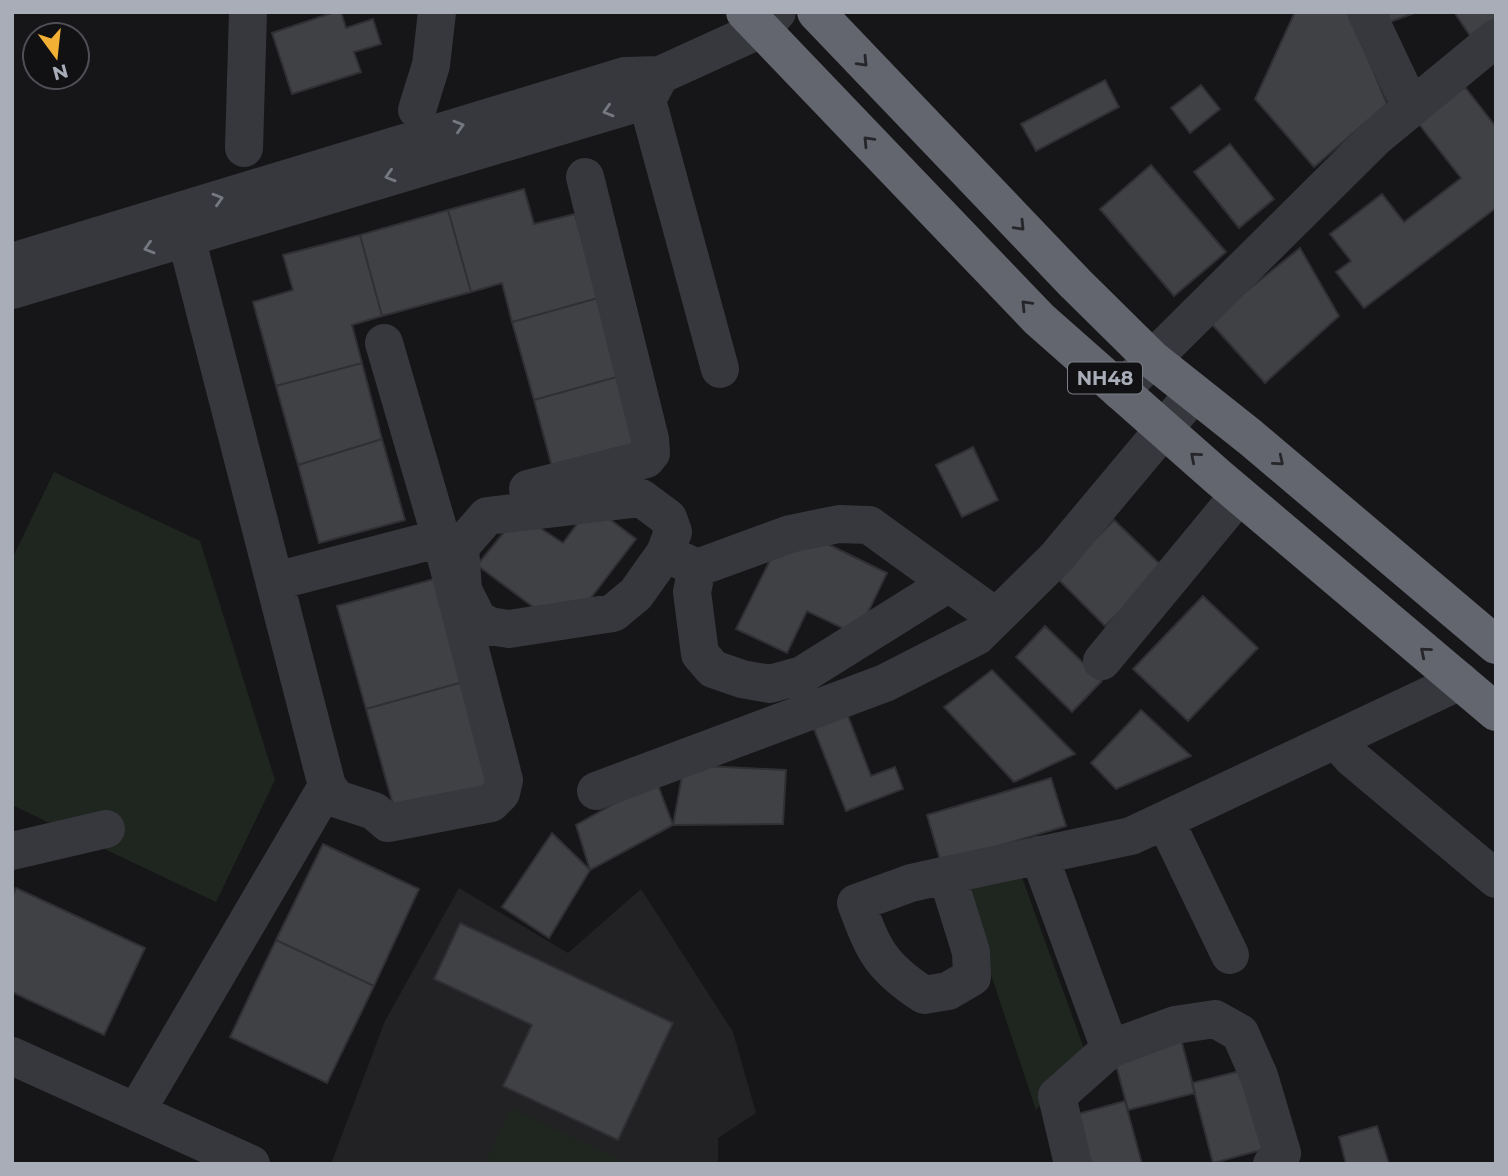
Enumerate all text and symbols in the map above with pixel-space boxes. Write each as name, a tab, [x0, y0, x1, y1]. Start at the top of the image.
north arrow	[21, 21, 91, 91]
one-way arrow	[855, 53, 867, 66]
text: N	[50, 59, 71, 85]
one-way arrow	[603, 103, 615, 118]
one-way arrow	[453, 120, 465, 135]
one-way arrow	[864, 136, 877, 149]
one-way arrow	[385, 168, 397, 183]
one-way arrow	[212, 193, 224, 208]
one-way arrow	[1012, 218, 1025, 231]
one-way arrow	[143, 240, 155, 255]
one-way arrow	[1021, 301, 1034, 314]
road number: NH48	[1068, 362, 1142, 394]
one-way arrow	[1191, 453, 1204, 465]
one-way arrow	[1270, 453, 1283, 465]
one-way arrow	[1420, 648, 1433, 660]

